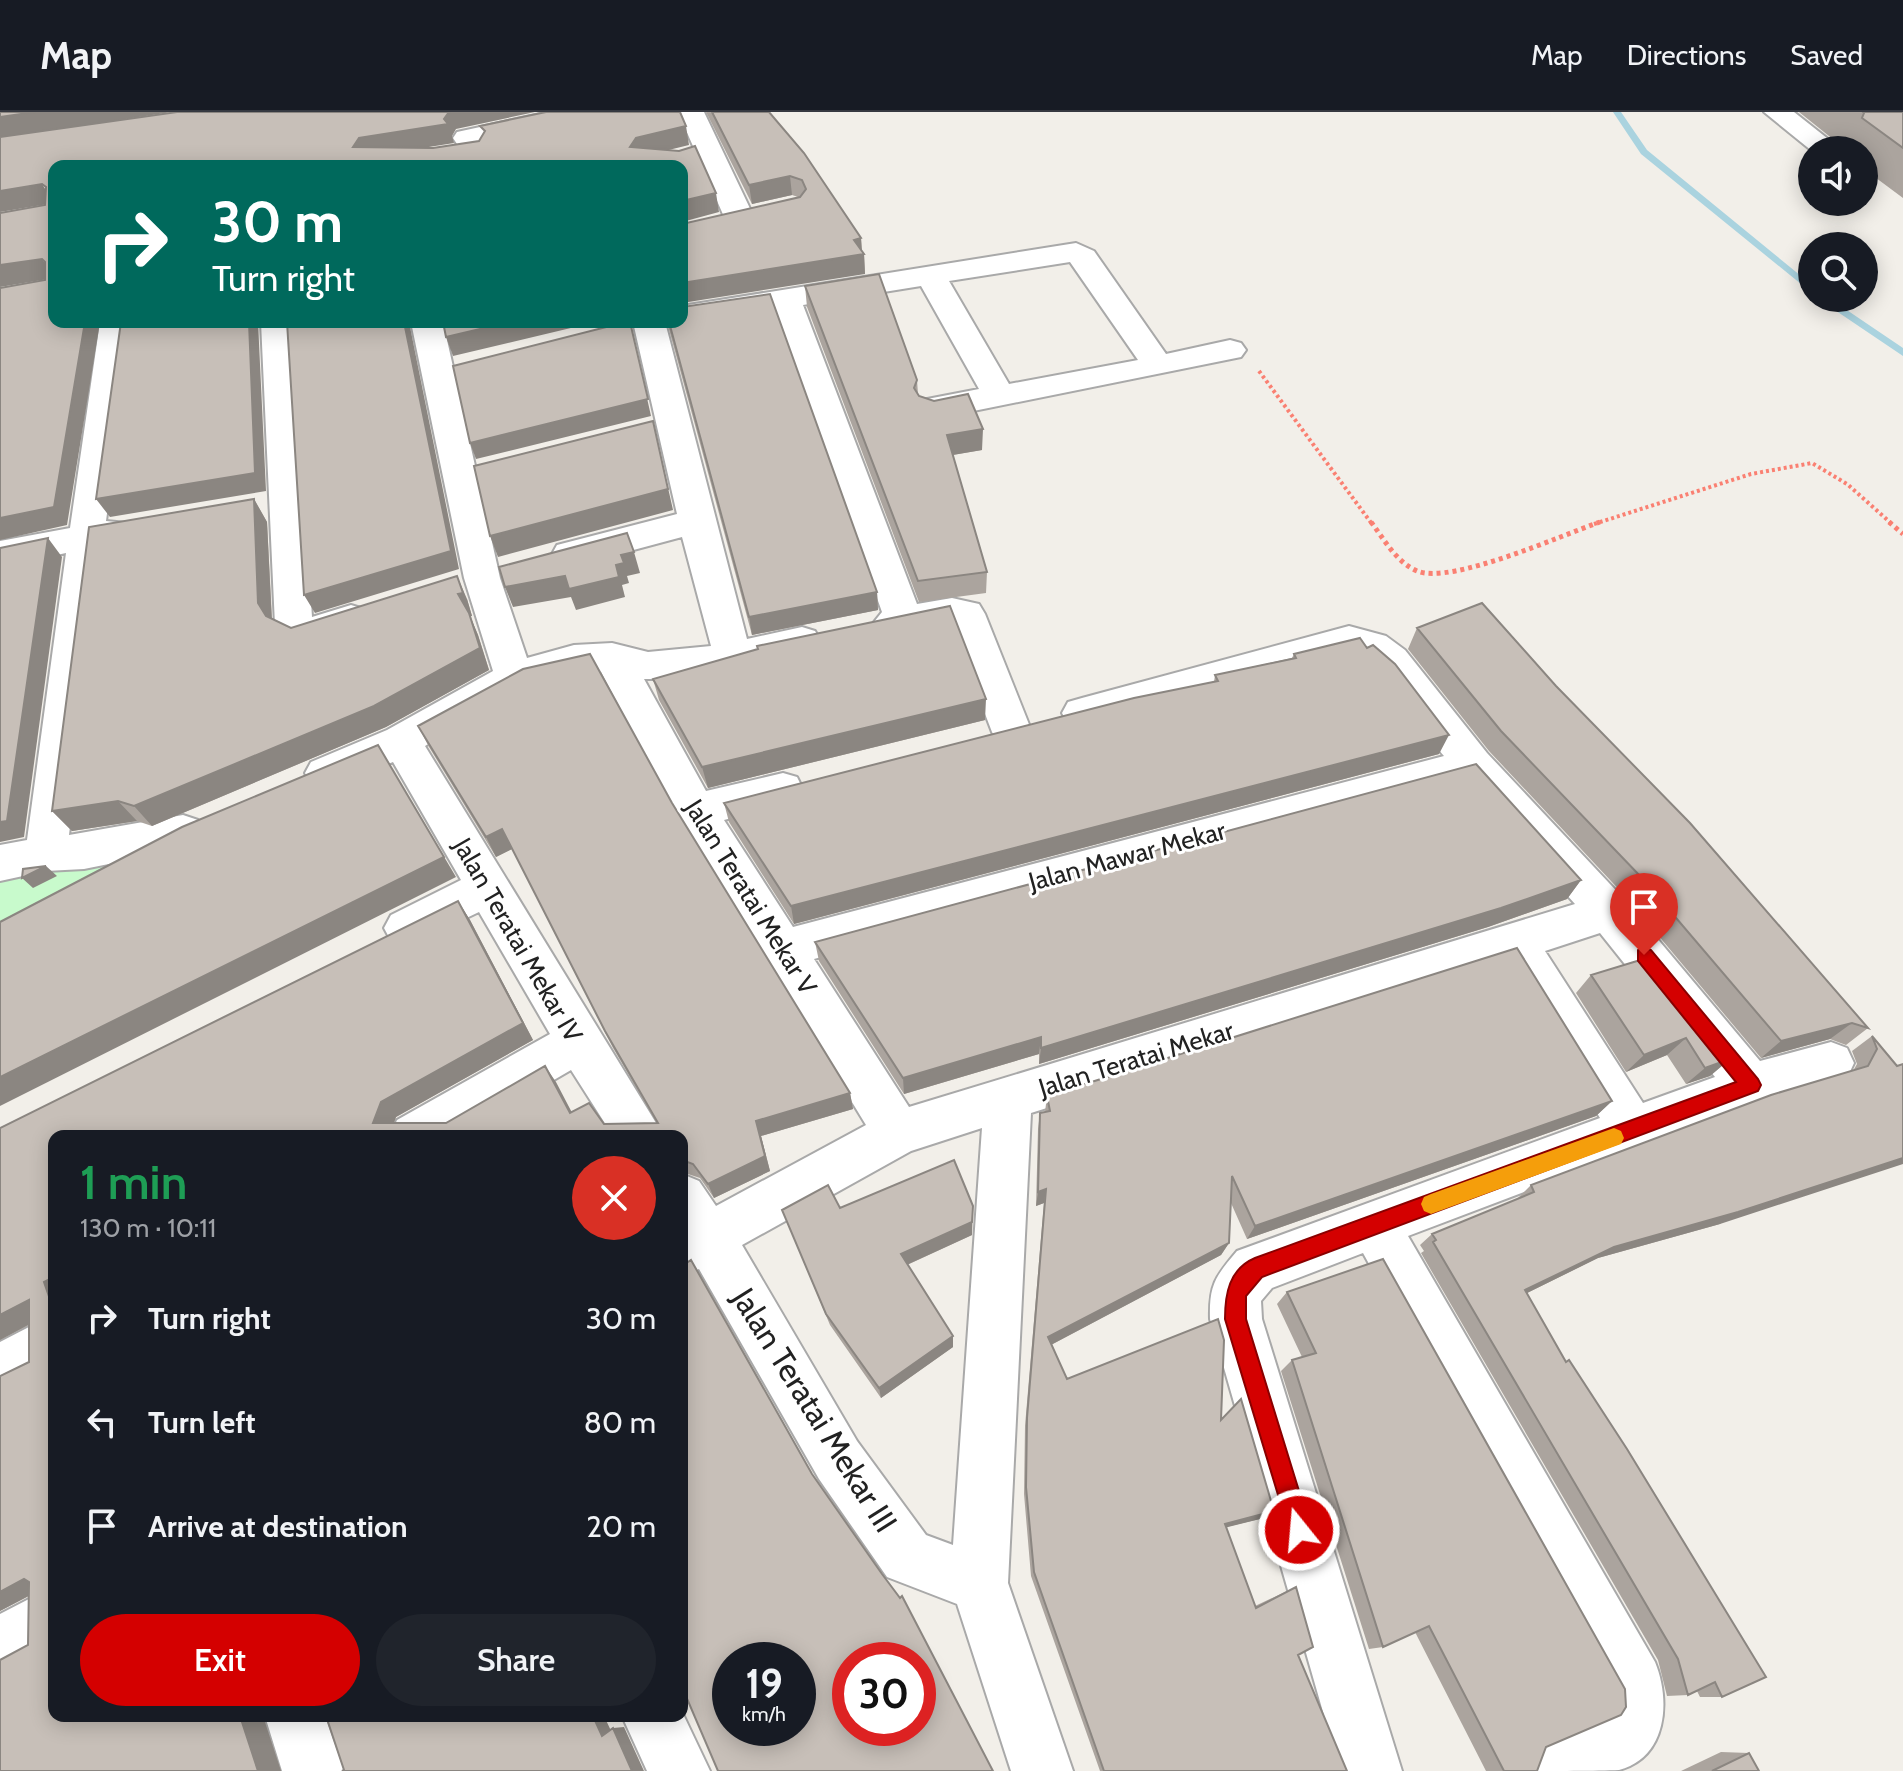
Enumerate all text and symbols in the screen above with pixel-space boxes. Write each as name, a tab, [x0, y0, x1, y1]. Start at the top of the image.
text: Map	[40, 32, 112, 79]
text: Map	[1531, 38, 1583, 72]
text: Directions	[1627, 38, 1746, 72]
text: Saved	[1790, 38, 1863, 72]
map controls	[1798, 136, 1878, 312]
button: sound	[1798, 136, 1878, 216]
text: 30 m	[212, 188, 343, 256]
icon: right	[80, 192, 184, 296]
button: search	[1798, 232, 1878, 312]
text: Turn right	[212, 256, 355, 300]
street label: Jalan Teratai Mekar V	[678, 793, 824, 1001]
street label: Jalan Mawar Mekar	[1024, 814, 1230, 898]
street label: Jalan Teratai Mekar IV	[446, 831, 590, 1048]
pin	[1610, 873, 1678, 955]
icon: arrive	[1622, 885, 1666, 929]
street label: Jalan Teratai Mekar	[1034, 1014, 1238, 1104]
text: 1 min	[80, 1153, 187, 1211]
button: close	[572, 1156, 656, 1240]
text: 130 m · 10:11	[80, 1212, 216, 1244]
street label: Jalan Teratai Mekar III	[724, 1280, 906, 1539]
icon: right	[80, 1296, 124, 1340]
text: Turn right	[148, 1300, 271, 1337]
text: 30 m	[586, 1300, 656, 1337]
icon: left	[80, 1400, 124, 1444]
text: Turn left	[148, 1404, 256, 1441]
text: 80 m	[584, 1404, 656, 1441]
position arrow	[1257, 1488, 1341, 1572]
icon: arrive	[80, 1504, 124, 1548]
text: Arrive at destination	[148, 1508, 408, 1545]
text: 20 m	[586, 1508, 656, 1545]
button: Exit	[80, 1614, 360, 1706]
button: Share	[376, 1614, 656, 1706]
speed limit sign: 30	[832, 1642, 936, 1746]
text: 19	[745, 1659, 783, 1708]
text: km/h	[742, 1702, 786, 1726]

